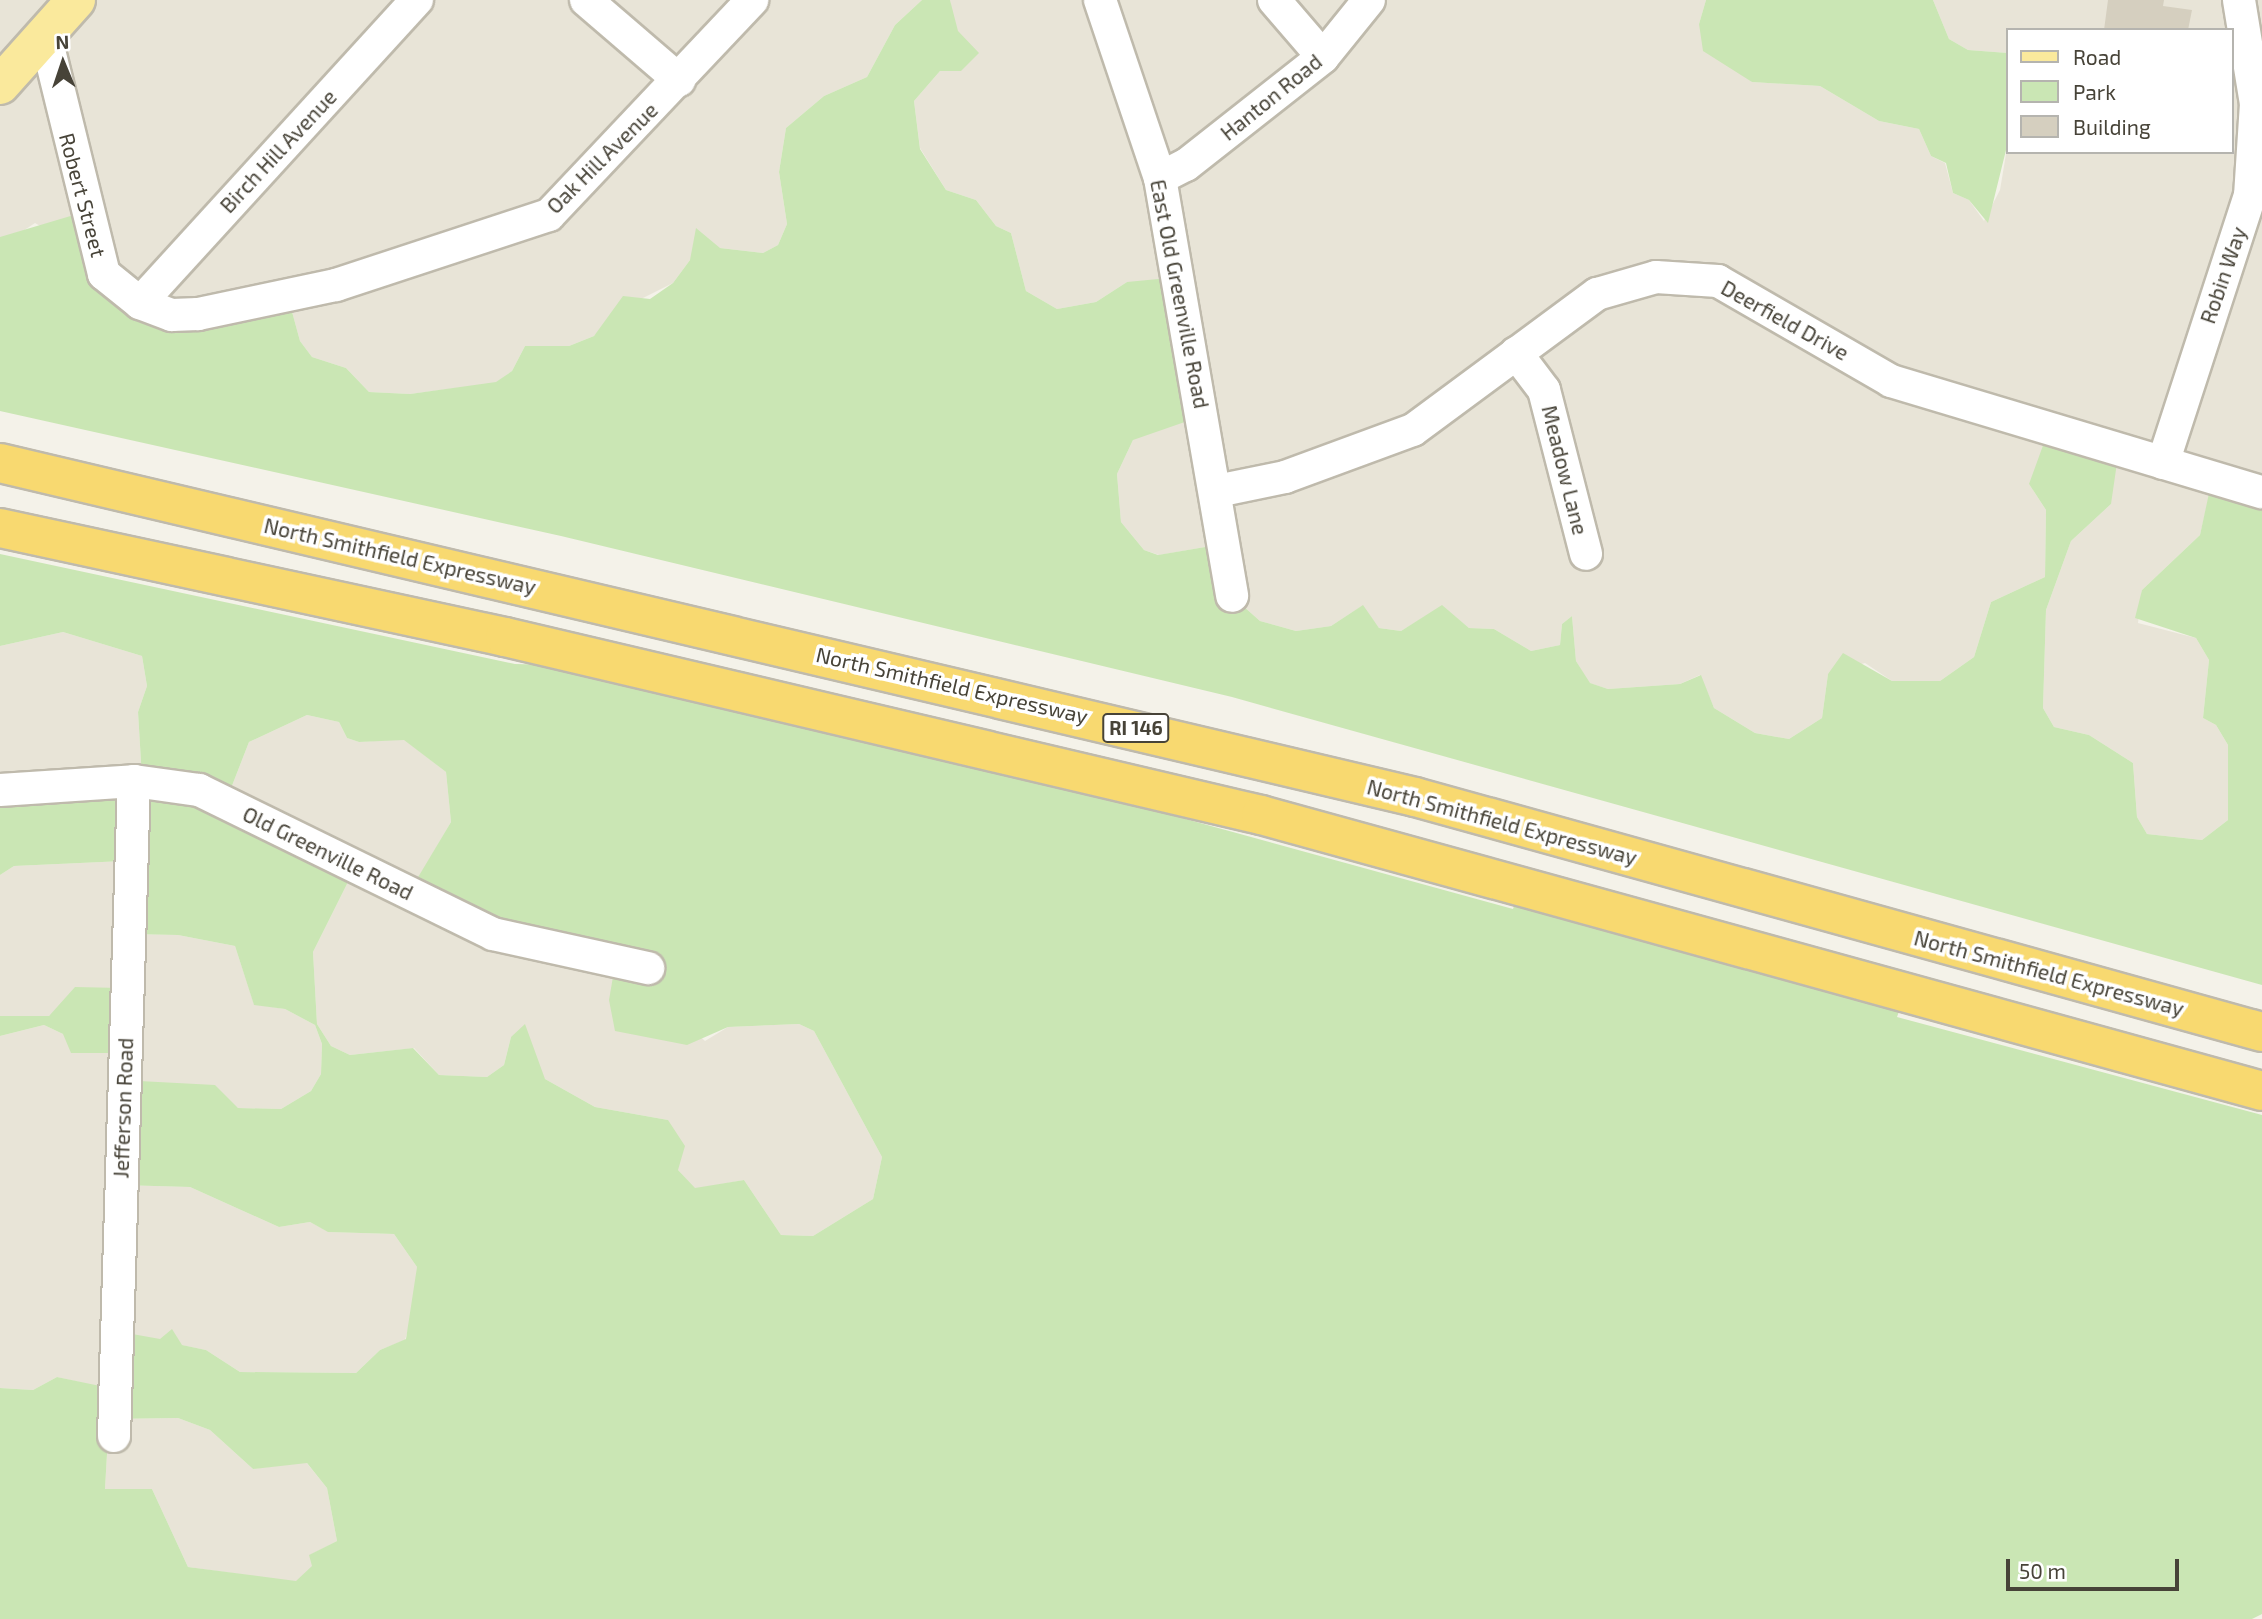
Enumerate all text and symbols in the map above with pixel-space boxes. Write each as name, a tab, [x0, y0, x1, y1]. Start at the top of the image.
north arrow	[28, 28, 98, 98]
legend	[2007, 28, 2234, 154]
text: N	[55, 30, 70, 53]
text: Road	[2073, 44, 2121, 69]
street label: Hanton Road	[1215, 49, 1327, 145]
text: Park	[2073, 79, 2116, 104]
street label: Birch Hill Avenue	[214, 84, 342, 218]
street label: Oak Hill Avenue	[541, 97, 663, 219]
text: Building	[2073, 114, 2151, 139]
street label: Robert Street	[54, 130, 112, 260]
street label: East Old Greenville Road	[1145, 177, 1215, 411]
street label: Robin Way	[2195, 223, 2251, 327]
street label: Deerfield Drive	[1717, 275, 1853, 365]
street label: Meadow Lane	[1537, 402, 1593, 538]
street label: North Smithfield Expressway	[262, 512, 538, 600]
street label: North Smithfield Expressway	[814, 641, 1090, 729]
road number: RI 146	[1101, 712, 1171, 744]
street label: North Smithfield Expressway	[1364, 774, 1640, 870]
street label: Old Greenville Road	[239, 801, 417, 905]
street label: North Smithfield Expressway	[1911, 925, 2187, 1021]
street label: Jefferson Road	[108, 1037, 138, 1179]
scale bar	[2010, 1546, 2183, 1590]
text: 50 m	[2019, 1558, 2066, 1583]

